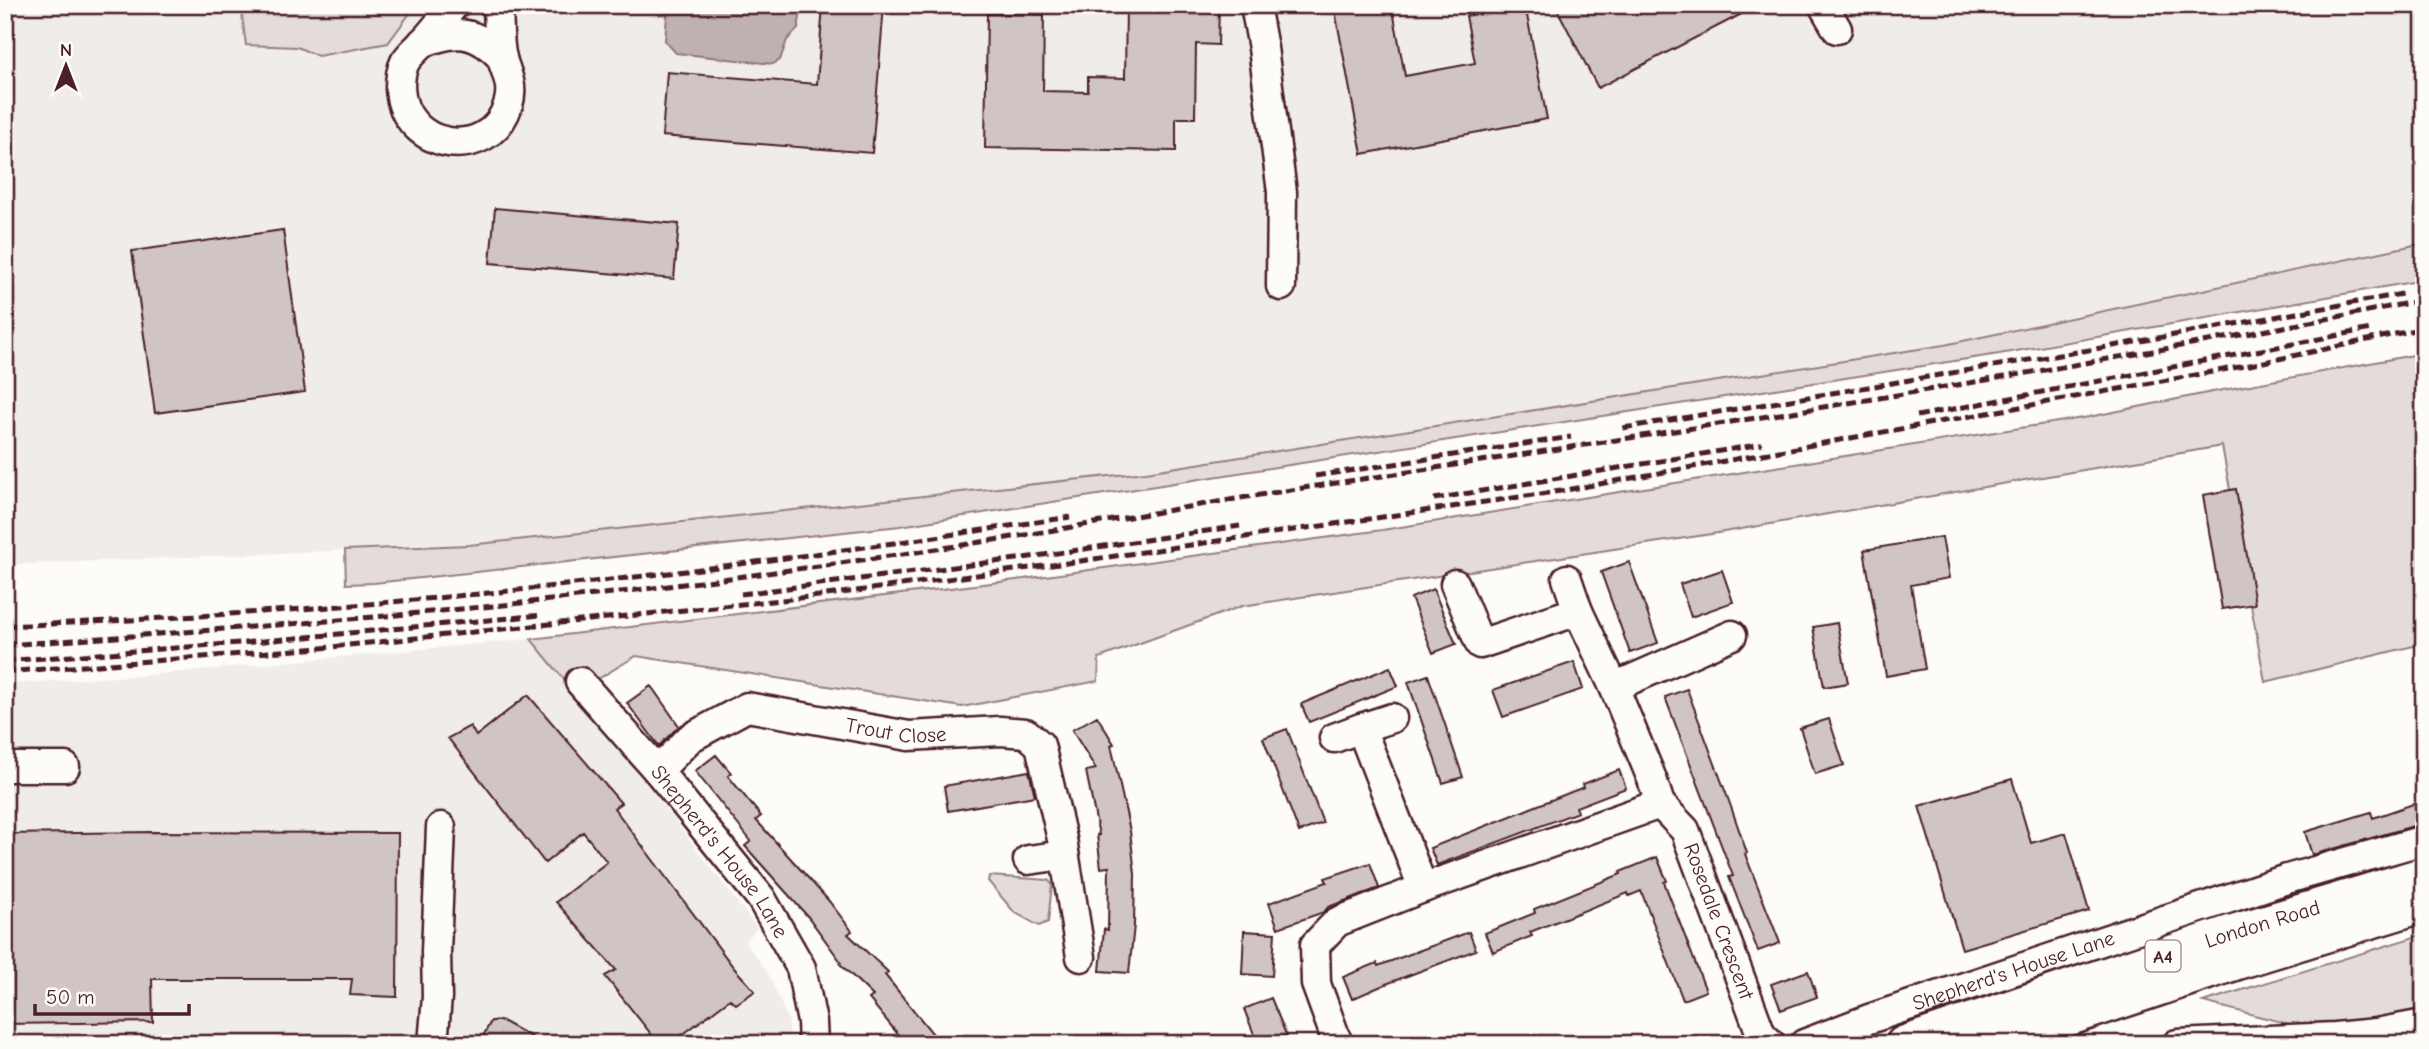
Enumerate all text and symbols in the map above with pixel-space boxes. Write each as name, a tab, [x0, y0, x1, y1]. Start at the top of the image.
north arrow	[32, 32, 102, 102]
text: N	[60, 39, 72, 61]
street label: Trout Close	[844, 713, 947, 748]
street label: Shepherd's House Lane	[646, 760, 793, 942]
street label: Rosedale Crescent	[1679, 840, 1759, 1004]
street label: London Road	[2202, 895, 2323, 953]
street label: Shepherd's House Lane	[1909, 926, 2118, 1016]
road number: A4	[2146, 940, 2180, 972]
scale bar	[35, 972, 189, 1016]
text: 50 m	[46, 985, 95, 1009]

